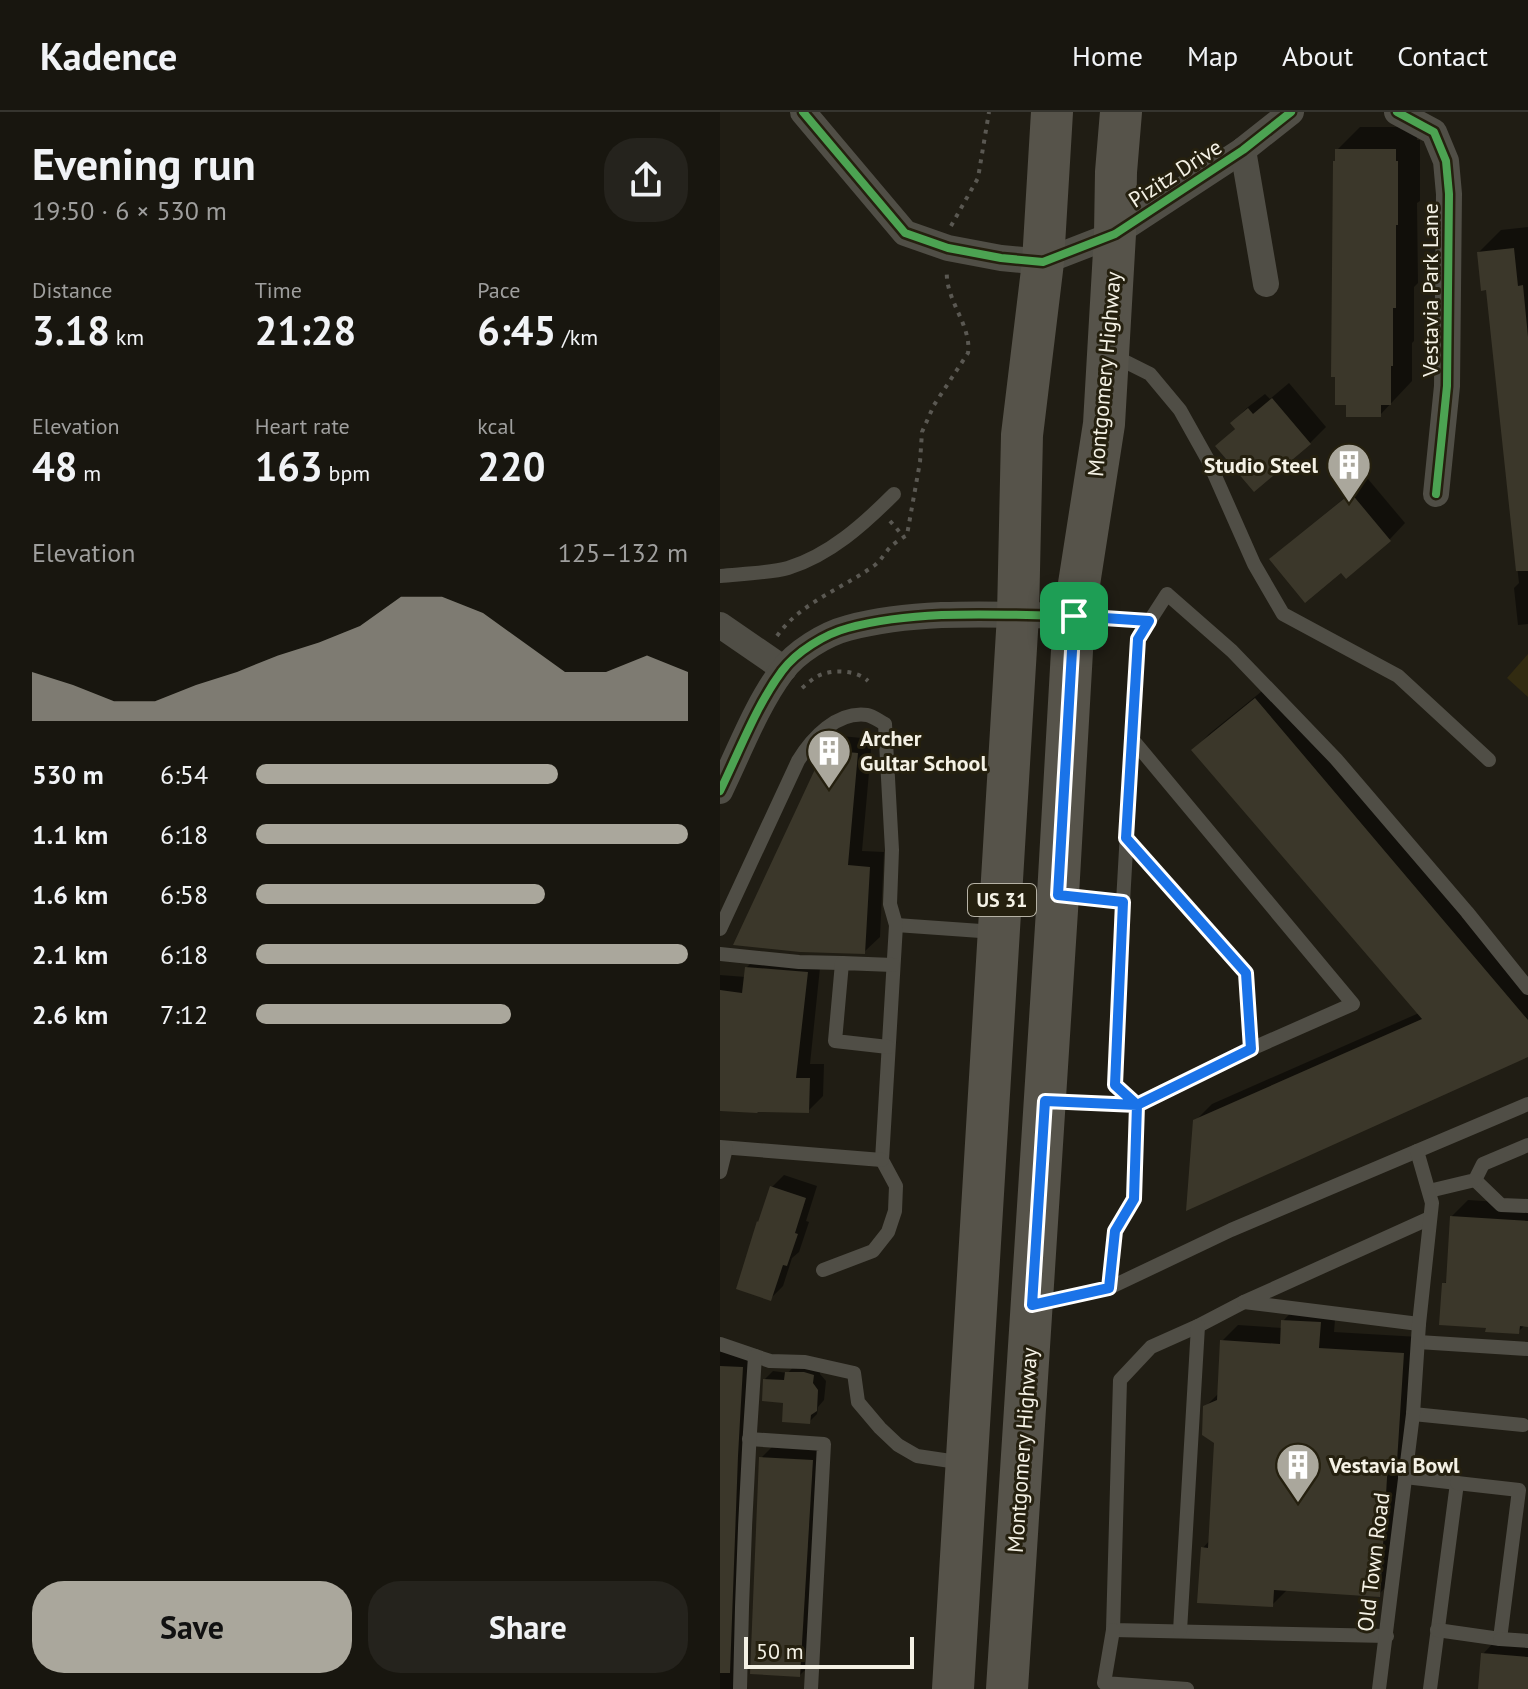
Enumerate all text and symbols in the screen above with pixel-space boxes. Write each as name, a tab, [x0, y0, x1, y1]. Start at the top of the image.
text: Kadence	[40, 31, 177, 80]
text: Home	[1072, 37, 1143, 74]
text: Map	[1187, 37, 1238, 74]
text: About	[1282, 37, 1353, 74]
text: Contact	[1397, 37, 1488, 74]
street label: Pizitz Drive	[1123, 132, 1227, 214]
text: Evening run	[32, 135, 256, 192]
button: share	[604, 138, 688, 222]
text: 19:50 · 6 × 530 m	[32, 194, 227, 227]
street label: Vestavia Park Lane	[1416, 203, 1444, 378]
street label: Montgomery Highway	[1081, 270, 1127, 478]
text: Distance	[32, 276, 113, 304]
text: Time	[255, 276, 302, 304]
text: Pace	[477, 276, 520, 304]
text: 3.18	[32, 304, 110, 356]
text: 21:28	[255, 304, 356, 356]
text: 6:45	[477, 304, 556, 356]
text: km	[110, 323, 144, 351]
text: /km	[556, 323, 598, 351]
text: Elevation	[32, 412, 120, 440]
text: Heart rate	[255, 412, 350, 440]
text: kcal	[477, 412, 515, 440]
text: 48	[32, 440, 77, 492]
text: 163	[255, 440, 323, 492]
text: 220	[477, 440, 545, 492]
building icon: Studio Steel	[1325, 441, 1373, 504]
place label: Studio Steel	[1204, 451, 1319, 479]
text: m	[77, 459, 101, 487]
text: bpm	[323, 459, 370, 487]
text: Elevation	[32, 536, 136, 569]
text: 125–132 m	[558, 536, 688, 569]
pin	[1040, 582, 1108, 650]
icon: arrive	[1052, 594, 1096, 638]
place label: Archer Gultar School	[860, 724, 987, 777]
building icon: Archer Gultar School	[805, 727, 853, 790]
text: 530 m	[32, 758, 104, 791]
text: 6:54	[160, 758, 208, 791]
text: 1.1 km	[32, 818, 108, 851]
text: 6:18	[160, 818, 208, 851]
text: 1.6 km	[32, 878, 108, 911]
text: 6:58	[160, 878, 208, 911]
road number: US 31	[968, 884, 1036, 916]
text: 2.1 km	[32, 938, 108, 971]
text: 6:18	[160, 938, 208, 971]
text: 2.6 km	[32, 998, 108, 1031]
text: 7:12	[160, 998, 208, 1031]
street label: Montgomery Highway	[1001, 1346, 1043, 1554]
building icon: Vestavia Bowl	[1274, 1441, 1322, 1504]
place label: Vestavia Bowl	[1328, 1451, 1460, 1479]
street label: Old Town Road	[1351, 1491, 1395, 1633]
button: Save	[32, 1581, 352, 1673]
button: Share	[368, 1581, 688, 1673]
scale bar	[744, 1633, 914, 1669]
text: 50 m	[756, 1637, 804, 1665]

